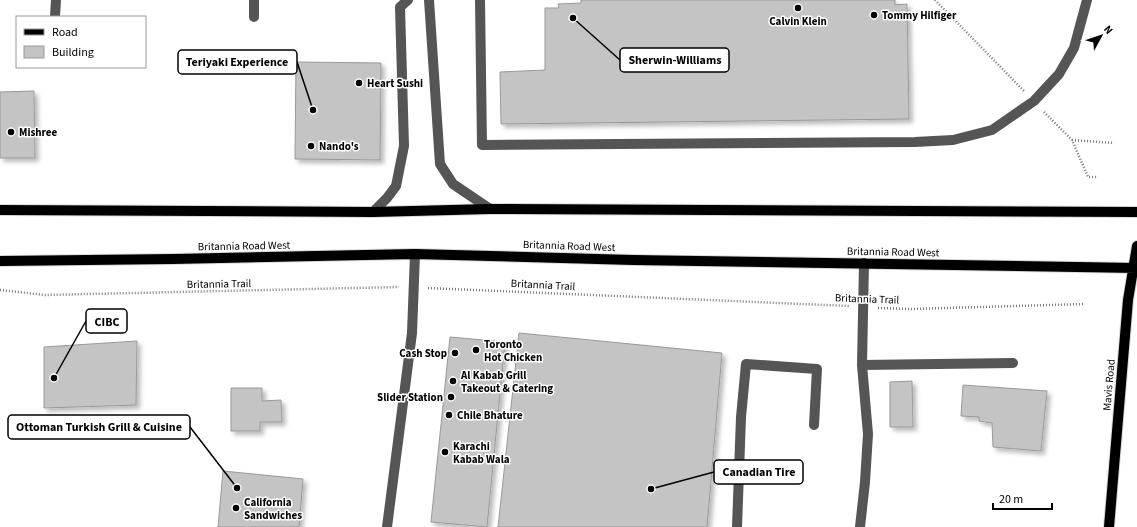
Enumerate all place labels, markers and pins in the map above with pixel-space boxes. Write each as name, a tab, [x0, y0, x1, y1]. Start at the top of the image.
marker: Calvin Klein	[793, 3, 803, 13]
place label: Tommy Hilfiger	[882, 8, 957, 23]
marker: Tommy Hilfiger	[869, 10, 879, 20]
place label: Calvin Klein	[769, 14, 827, 29]
callout: Sherwin-Williams	[620, 48, 729, 72]
callout: Teriyaki Experience	[178, 50, 297, 74]
place label: Heart Sushi	[367, 76, 423, 91]
marker: Heart Sushi	[354, 78, 364, 88]
place label: Mishree	[19, 125, 58, 140]
marker: Mishree	[6, 127, 16, 137]
place label: Nando's	[319, 139, 359, 154]
marker: Nando's	[306, 141, 316, 151]
callout: CIBC	[86, 309, 127, 333]
place label: Toronto Hot Chicken	[484, 337, 542, 365]
marker: Toronto Hot Chicken	[471, 345, 481, 355]
place label: Cash Stop	[399, 346, 447, 361]
marker: Cash Stop	[450, 348, 460, 358]
place label: Al Kabab Grill Takeout & Catering	[460, 368, 553, 396]
marker: Al Kabab Grill Takeout & Catering	[448, 376, 458, 386]
place label: Slider Station	[377, 390, 443, 405]
marker: Slider Station	[446, 392, 456, 402]
place label: Chile Bhature	[457, 408, 523, 423]
marker: Chile Bhature	[444, 410, 454, 420]
callout: Ottoman Turkish Grill & Cuisine	[8, 415, 190, 439]
place label: Karachi Kabab Wala	[453, 439, 510, 467]
marker: Karachi Kabab Wala	[440, 447, 450, 457]
callout: Canadian Tire	[714, 460, 803, 484]
place label: California Sandwiches	[244, 495, 302, 523]
marker: California Sandwiches	[231, 503, 241, 513]

